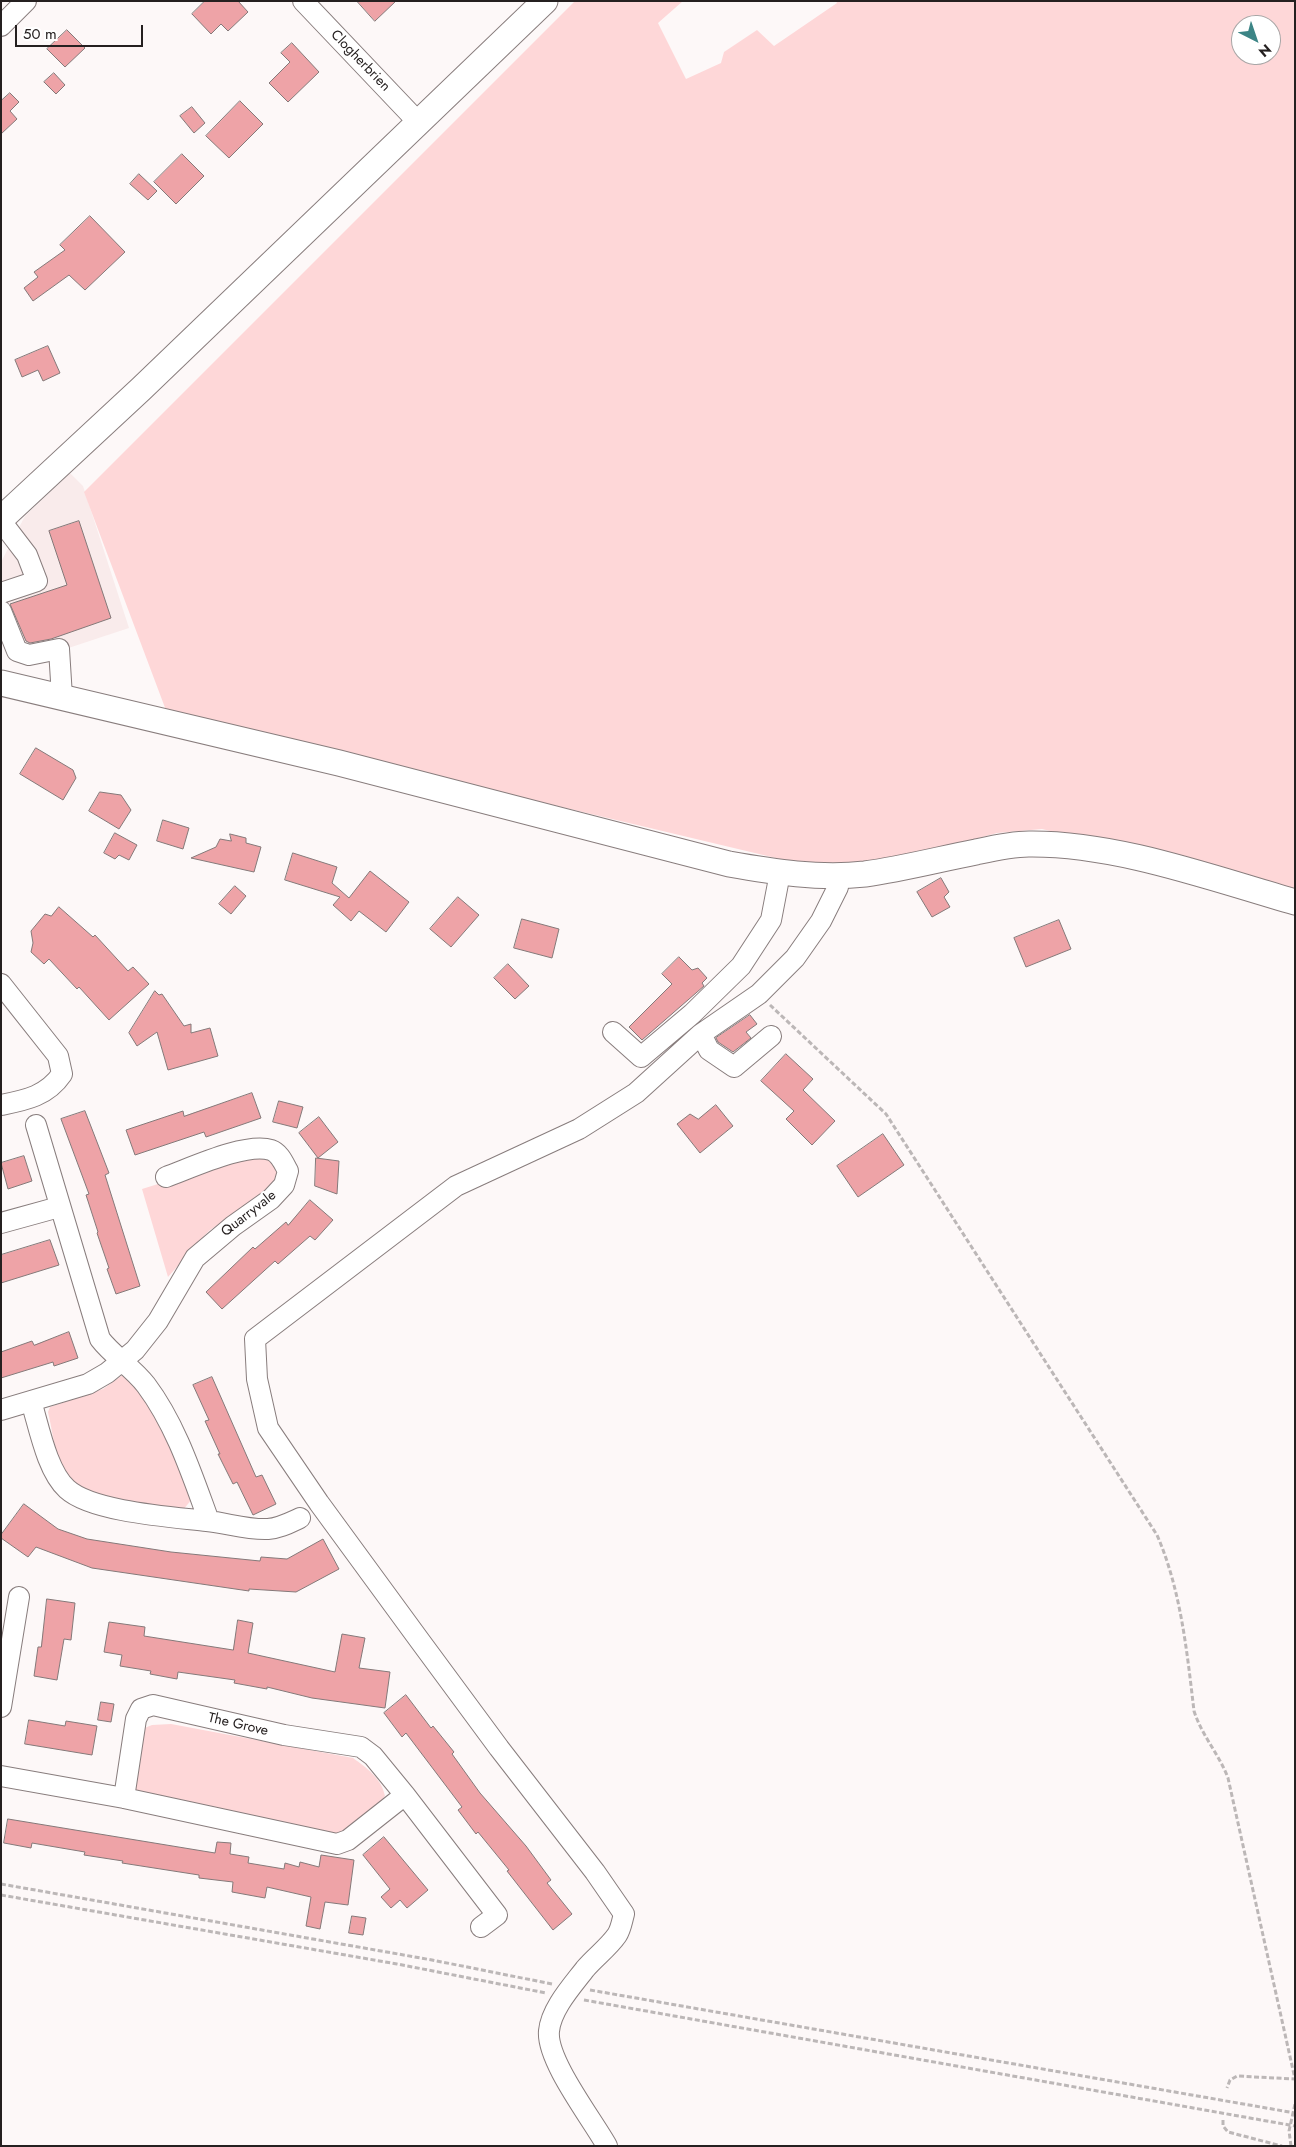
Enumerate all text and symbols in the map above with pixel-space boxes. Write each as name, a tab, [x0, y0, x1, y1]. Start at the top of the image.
scale bar	[18, 15, 145, 47]
north arrow	[1231, 15, 1281, 65]
text: 50 m	[23, 23, 57, 45]
street label: Clogherbrien	[327, 27, 393, 95]
text: N	[1254, 39, 1276, 62]
street label: Quarryvale	[218, 1187, 280, 1241]
street label: The Grove	[206, 1710, 270, 1740]

